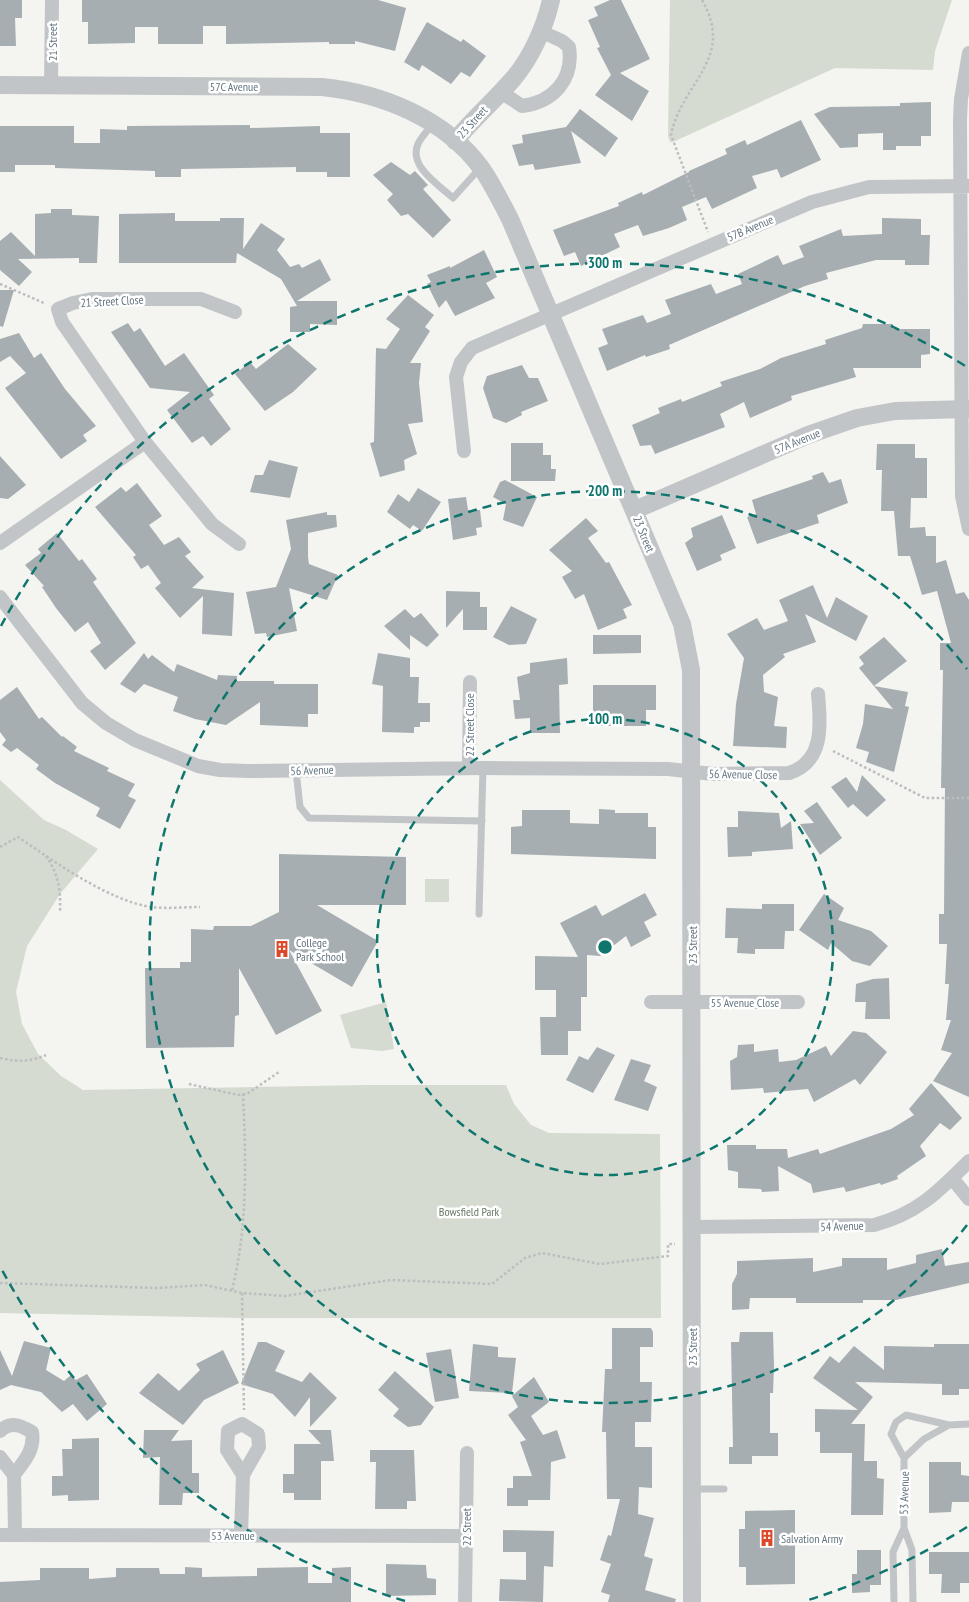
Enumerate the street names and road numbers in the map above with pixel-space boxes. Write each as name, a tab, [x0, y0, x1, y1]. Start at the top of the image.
street label: 21 Street	[45, 22, 60, 61]
street label: 57C Avenue	[210, 79, 258, 94]
street label: 23 Street	[454, 102, 491, 141]
street label: 57B Avenue	[725, 212, 776, 244]
street label: 21 Street Close	[80, 292, 144, 310]
street label: 57A Avenue	[772, 425, 822, 457]
street label: 23 Street	[630, 513, 658, 555]
street label: 22 Street Close	[462, 693, 477, 757]
street label: 56 Avenue	[290, 762, 334, 778]
street label: 56 Avenue Close	[709, 766, 777, 782]
street label: 23 Street	[685, 925, 700, 964]
street label: 55 Avenue Close	[711, 995, 779, 1010]
street label: 54 Avenue	[820, 1218, 864, 1234]
street label: 23 Street	[685, 1327, 700, 1366]
street label: 53 Avenue	[896, 1471, 912, 1515]
street label: 22 Street	[459, 1507, 474, 1546]
street label: 53 Avenue	[211, 1528, 255, 1543]

